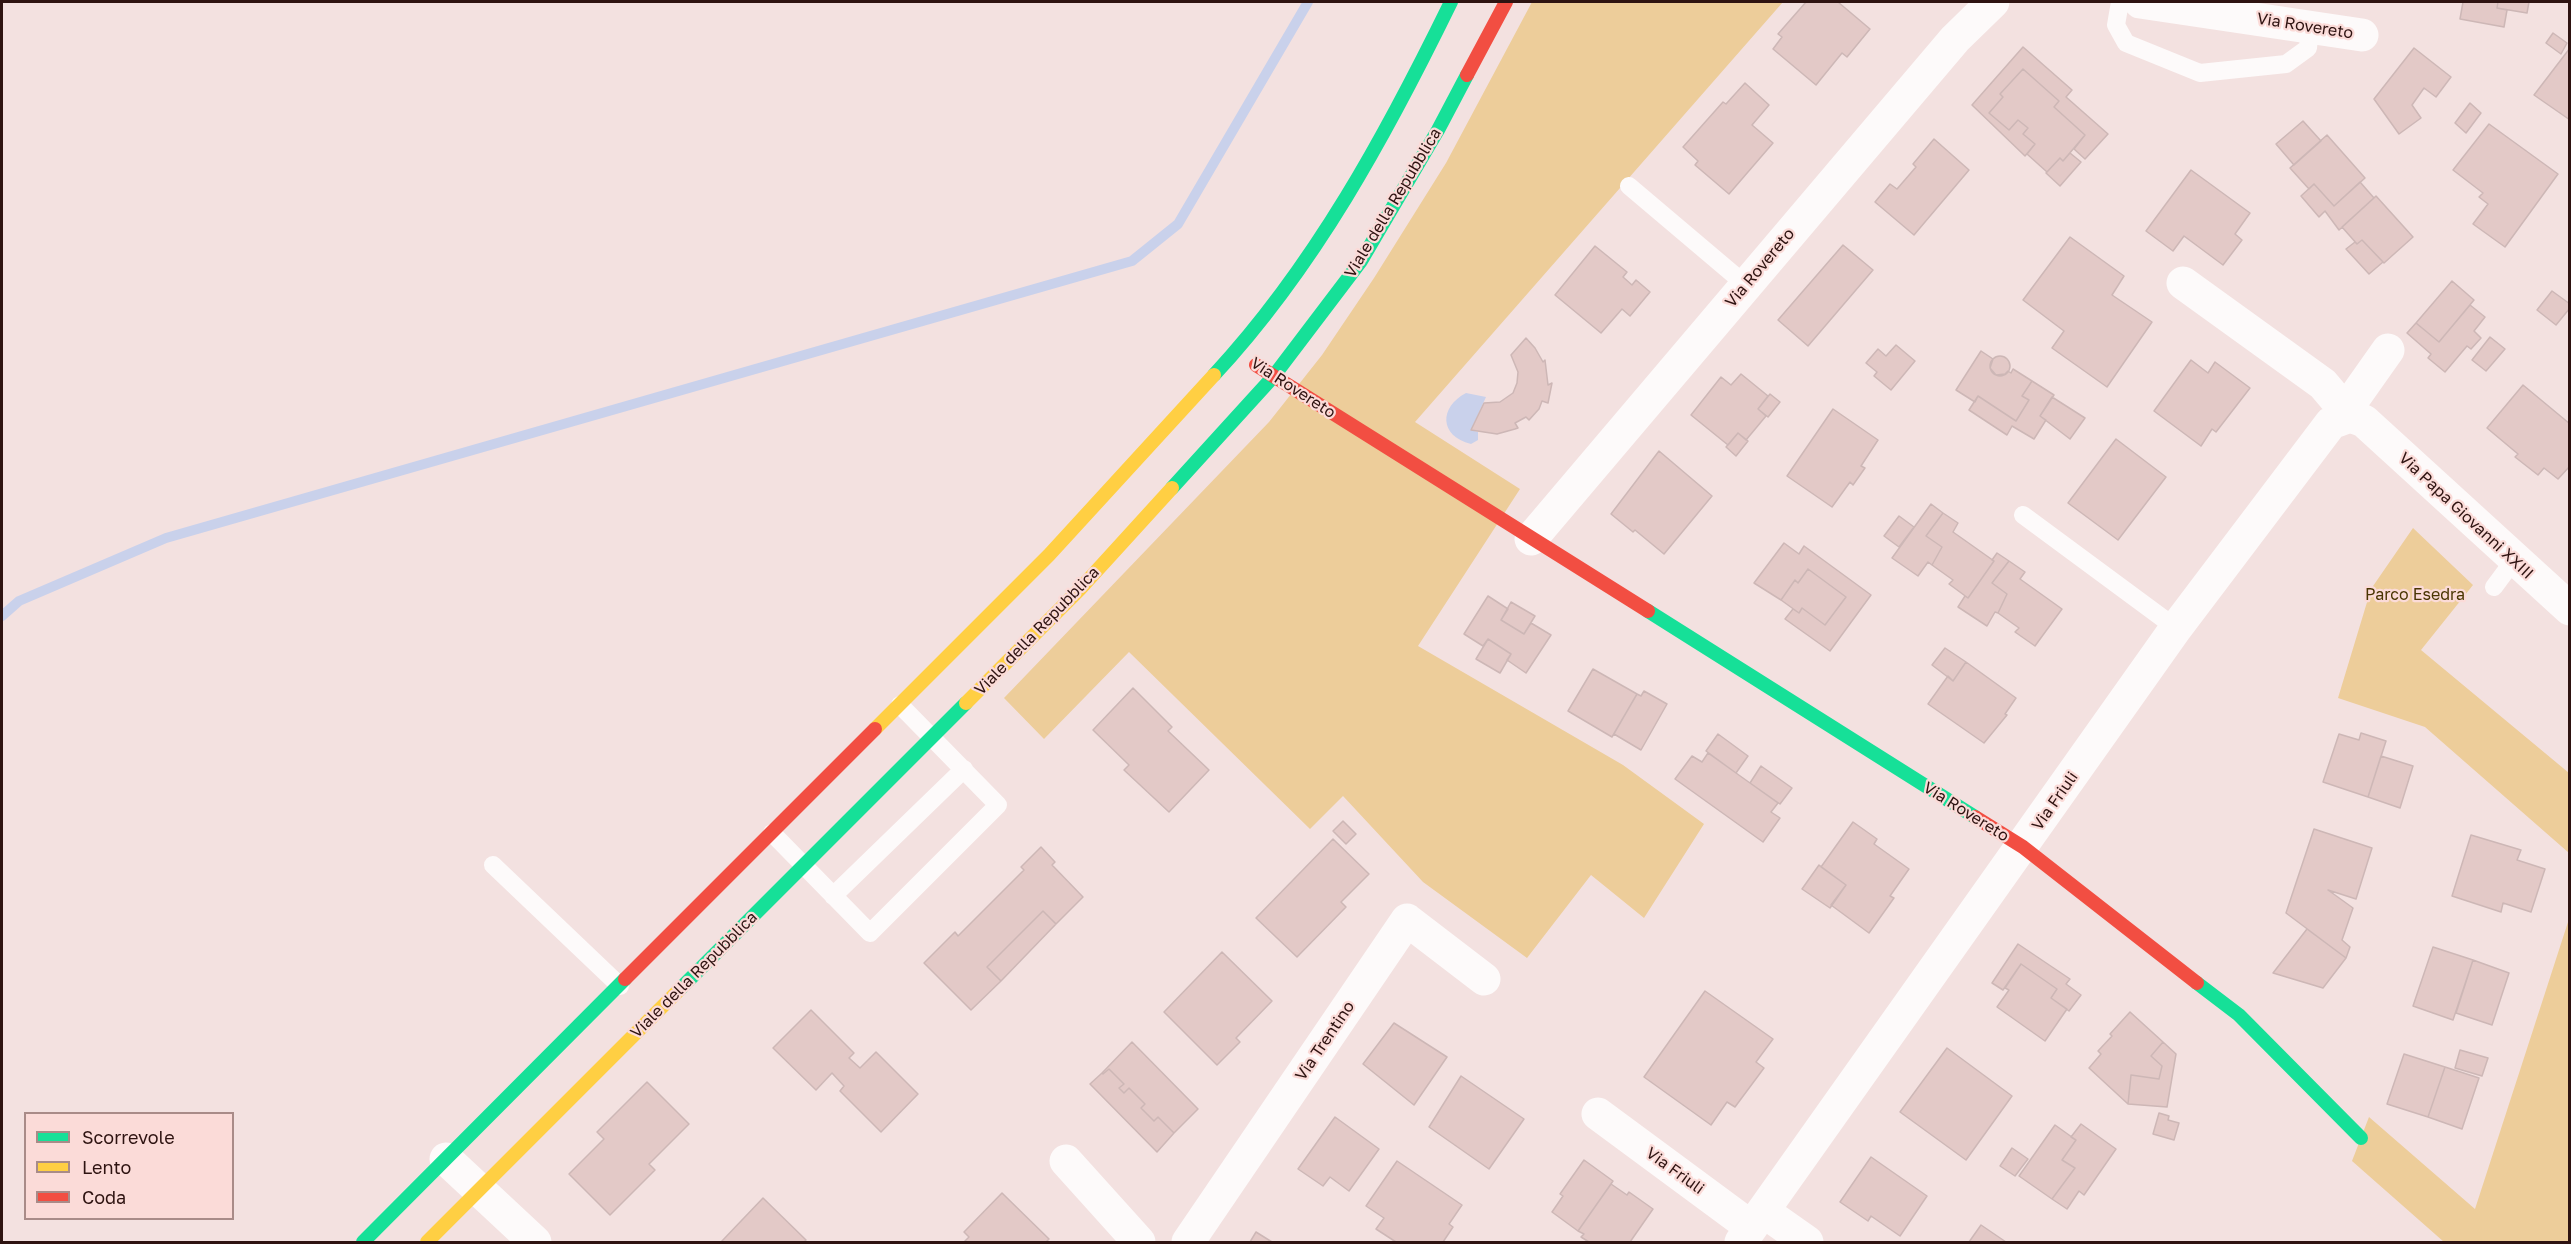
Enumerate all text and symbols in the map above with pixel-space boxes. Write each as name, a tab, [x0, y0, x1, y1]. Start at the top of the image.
street label: Via Rovereto	[2255, 9, 2355, 43]
street label: Viale della Repubblica	[1341, 125, 1445, 281]
street label: Via Rovereto	[1721, 225, 1799, 311]
street label: Via Rovereto	[1247, 353, 1339, 423]
street label: Via Papa Giovanni XXIII	[2395, 449, 2537, 583]
street label: Viale della Repubblica	[971, 563, 1103, 699]
park label: Parco Esedra	[2365, 585, 2465, 605]
street label: Via Friuli	[2028, 768, 2082, 834]
street label: Via Rovereto	[1920, 778, 2012, 846]
street label: Viale della Repubblica	[627, 908, 761, 1042]
street label: Via Trentino	[1291, 998, 1359, 1084]
legend	[24, 1112, 234, 1220]
text: Scorrevole	[82, 1126, 175, 1148]
street label: Via Friuli	[1642, 1143, 1708, 1199]
text: Lento	[82, 1156, 131, 1178]
text: Coda	[82, 1186, 126, 1208]

